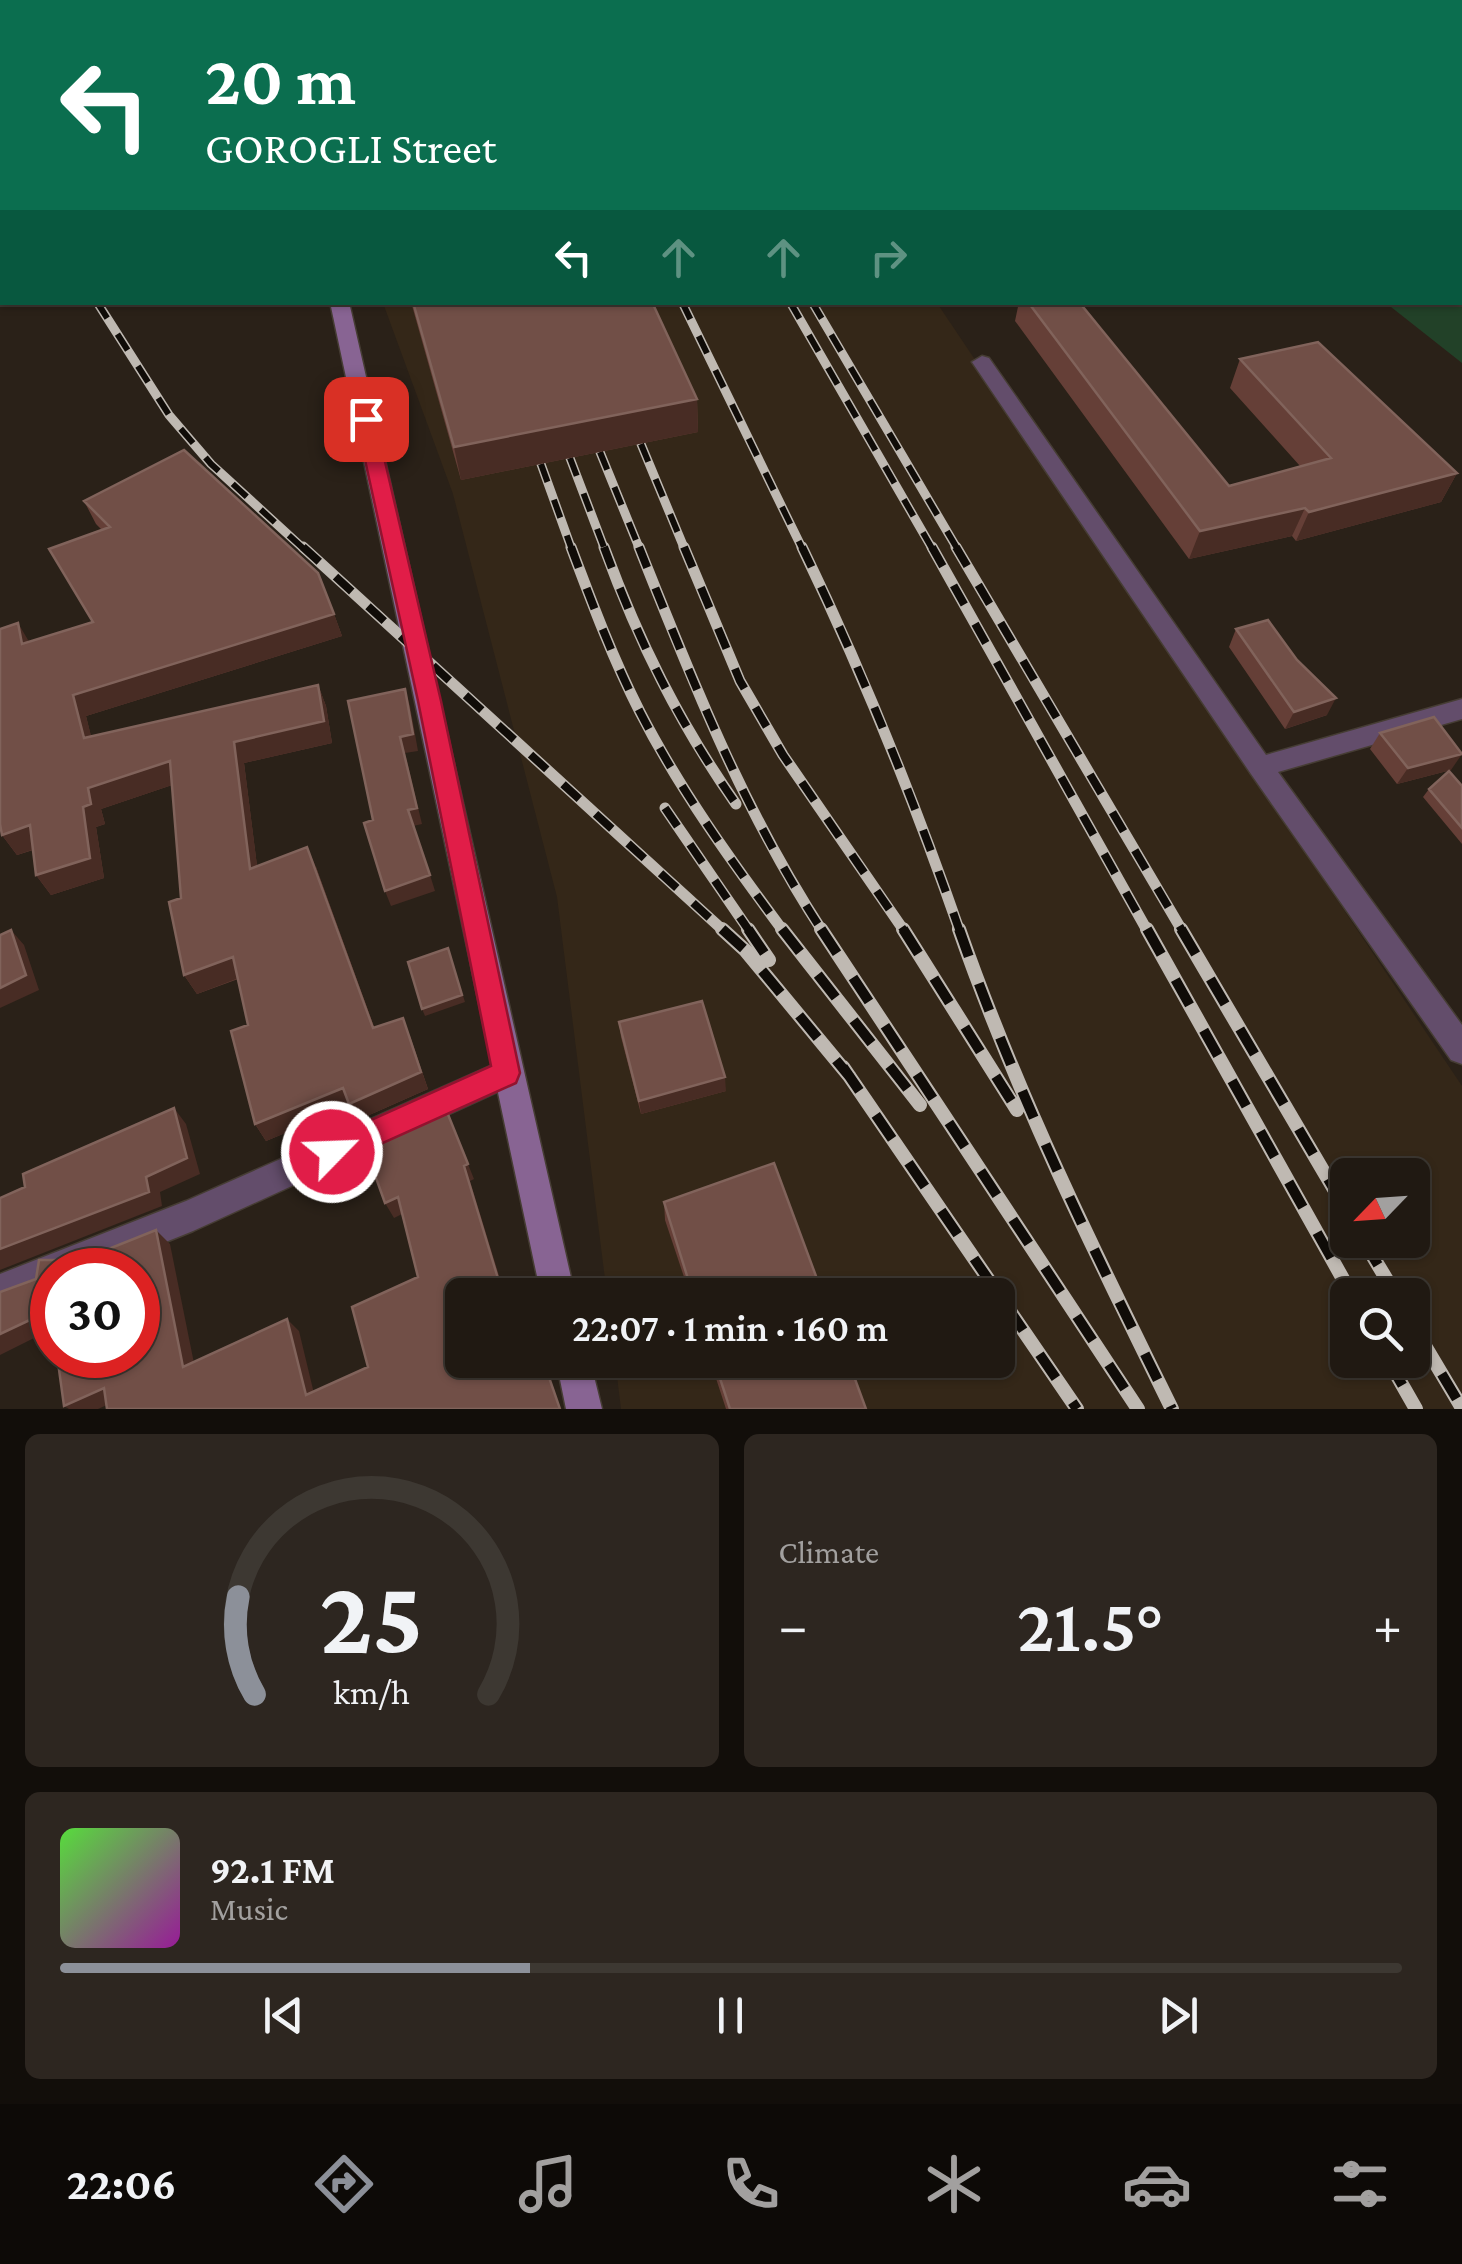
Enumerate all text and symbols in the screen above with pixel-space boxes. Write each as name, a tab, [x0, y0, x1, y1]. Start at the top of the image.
icon: left	[40, 40, 170, 170]
text: 20 m	[205, 41, 356, 119]
text: GOROGLI Street	[205, 123, 497, 173]
icon: left	[546, 230, 601, 285]
icon: ahead	[651, 230, 706, 285]
icon: ahead	[756, 230, 811, 285]
icon: right	[861, 230, 916, 285]
pin	[324, 377, 409, 462]
icon: arrive	[339, 392, 394, 447]
position arrow	[280, 1100, 384, 1204]
north arrow	[1330, 1158, 1430, 1258]
map controls	[1330, 1158, 1430, 1378]
speed limit sign: 30	[30, 1248, 160, 1378]
button: search	[1330, 1278, 1430, 1378]
text: 22:07 · 1 min · 160 m	[572, 1307, 888, 1349]
text: Climate	[779, 1534, 879, 1570]
text: 25	[320, 1559, 424, 1674]
text: 21.5°	[1017, 1584, 1164, 1667]
text: −	[779, 1595, 808, 1656]
text: +	[1373, 1595, 1402, 1656]
text: km/h	[333, 1672, 410, 1712]
text: 92.1 FM	[210, 1849, 335, 1891]
text: Music	[210, 1891, 288, 1927]
icon: previous	[256, 1988, 311, 2043]
icon: pause	[703, 1988, 758, 2043]
icon: next	[1151, 1988, 1206, 2043]
icon: directions	[309, 2149, 379, 2219]
icon: music	[513, 2149, 583, 2219]
icon: phone	[716, 2149, 786, 2219]
icon: climate	[919, 2149, 989, 2219]
icon: car	[1122, 2149, 1192, 2219]
icon: filters	[1325, 2149, 1395, 2219]
text: 22:06	[67, 2159, 176, 2209]

